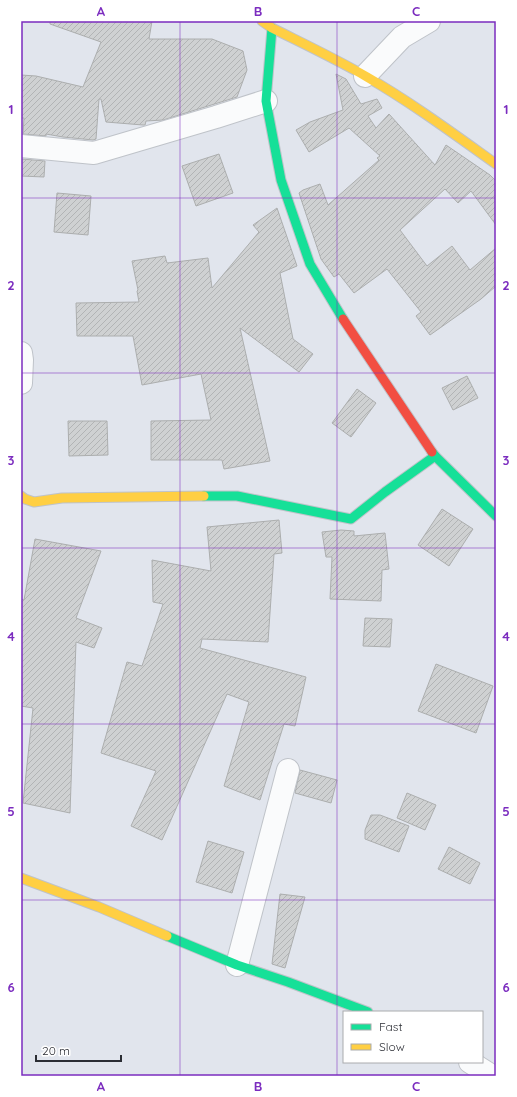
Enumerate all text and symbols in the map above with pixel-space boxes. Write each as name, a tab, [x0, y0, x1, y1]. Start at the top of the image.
text: A	[97, 3, 106, 19]
text: B	[254, 3, 262, 19]
text: C	[412, 3, 420, 19]
text: 1	[8, 101, 14, 117]
text: 1	[503, 101, 509, 117]
text: 2	[7, 277, 15, 293]
text: 2	[502, 277, 510, 293]
text: 3	[8, 452, 15, 468]
text: 3	[503, 452, 510, 468]
text: 4	[7, 628, 15, 644]
text: 4	[502, 628, 510, 644]
text: 5	[7, 803, 15, 819]
text: 5	[502, 803, 510, 819]
text: 6	[7, 979, 15, 995]
text: 6	[502, 979, 510, 995]
legend	[343, 1011, 483, 1063]
text: Fast	[379, 1019, 403, 1034]
scale bar	[36, 1037, 121, 1063]
text: Slow	[379, 1039, 405, 1054]
text: 20 m	[42, 1043, 70, 1058]
text: A	[97, 1078, 106, 1094]
text: B	[254, 1078, 262, 1094]
text: C	[412, 1078, 420, 1094]

